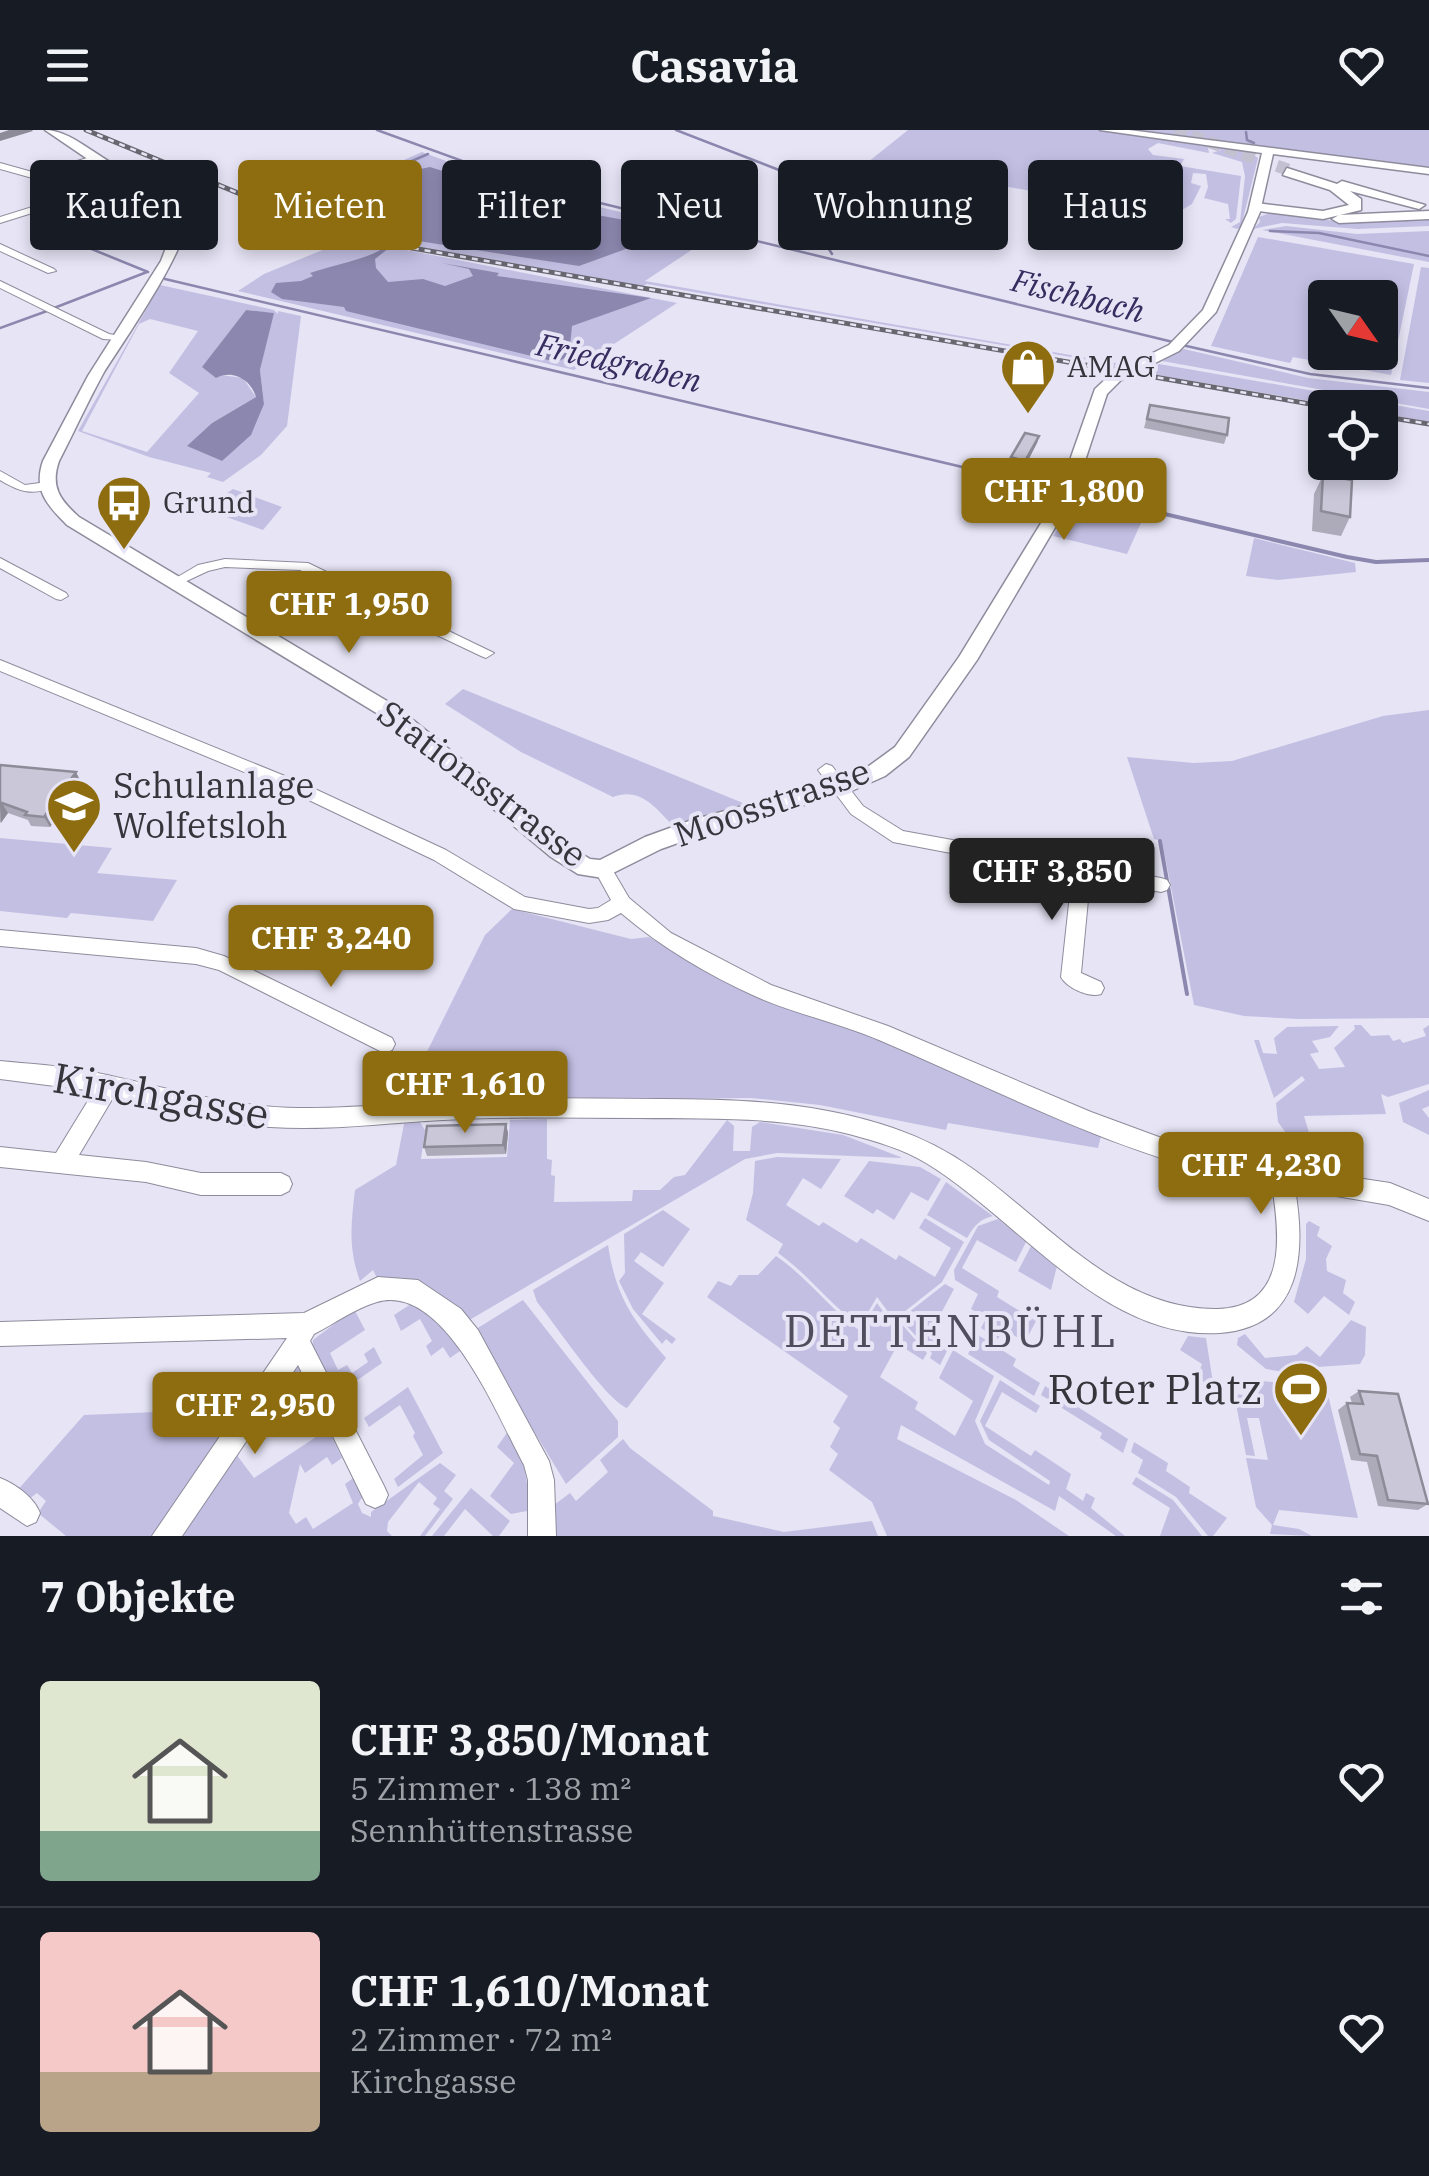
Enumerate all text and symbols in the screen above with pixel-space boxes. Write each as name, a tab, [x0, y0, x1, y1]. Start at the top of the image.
text: Casavia	[630, 36, 799, 94]
icon: menu	[40, 38, 95, 93]
icon: heart	[1334, 38, 1389, 93]
chip: Kaufen	[30, 160, 218, 250]
chip: Mieten	[238, 160, 422, 250]
chip: Filter	[442, 160, 601, 250]
chip: Neu	[621, 160, 758, 250]
chip: Wohnung	[778, 160, 1008, 250]
chip: Haus	[1028, 160, 1183, 250]
water label: Fischbach	[1007, 258, 1149, 332]
north arrow	[1308, 280, 1398, 370]
map controls	[1308, 280, 1398, 480]
water label: Friedgraben	[532, 322, 706, 401]
shop icon: AMAG	[998, 337, 1058, 416]
place label: AMAG	[1067, 346, 1155, 385]
button: locate	[1308, 390, 1398, 480]
pin: CHF 1,800	[950, 458, 1178, 543]
text: CHF 1,800	[984, 469, 1145, 511]
bus stop icon: Grund	[94, 473, 154, 552]
place label: Grund	[163, 482, 255, 521]
pin: CHF 1,950	[235, 571, 463, 656]
text: CHF 1,950	[269, 582, 430, 624]
street label: Stationsstrasse	[369, 689, 597, 877]
street label: Moosstrasse	[668, 747, 875, 857]
place label: Schulanlage Wolfetsloh	[113, 762, 314, 848]
school or university icon: Schulanlage Wolfetsloh	[44, 776, 104, 855]
pin: CHF 3,850	[938, 838, 1166, 923]
text: CHF 3,850	[972, 849, 1133, 891]
pin: CHF 3,240	[217, 905, 445, 990]
text: CHF 3,240	[251, 916, 412, 958]
street label: Kirchgasse	[49, 1049, 273, 1142]
pin: CHF 1,610	[351, 1051, 579, 1136]
text: CHF 1,610	[385, 1062, 546, 1104]
pin: CHF 4,230	[1147, 1132, 1375, 1217]
text: CHF 4,230	[1181, 1143, 1342, 1185]
district label: DETTENBÜHL	[784, 1301, 1118, 1359]
sports icon: Roter Platz	[1271, 1359, 1331, 1438]
place label: Roter Platz	[1048, 1361, 1262, 1416]
pin: CHF 2,950	[141, 1372, 369, 1457]
text: CHF 2,950	[175, 1383, 336, 1425]
text: 7 Objekte	[40, 1569, 236, 1624]
icon: filters	[1334, 1569, 1389, 1624]
text: CHF 3,850/Monat	[350, 1712, 709, 1767]
icon: home	[120, 1721, 240, 1841]
icon: heart	[1334, 1754, 1389, 1809]
text: 5 Zimmer · 138 m²	[350, 1767, 631, 1809]
text: Sennhüttenstrasse	[350, 1809, 633, 1851]
text: CHF 1,610/Monat	[350, 1963, 709, 2018]
icon: home	[120, 1972, 240, 2092]
icon: heart	[1334, 2005, 1389, 2060]
text: 2 Zimmer · 72 m²	[350, 2018, 612, 2060]
text: Kirchgasse	[350, 2060, 516, 2102]

